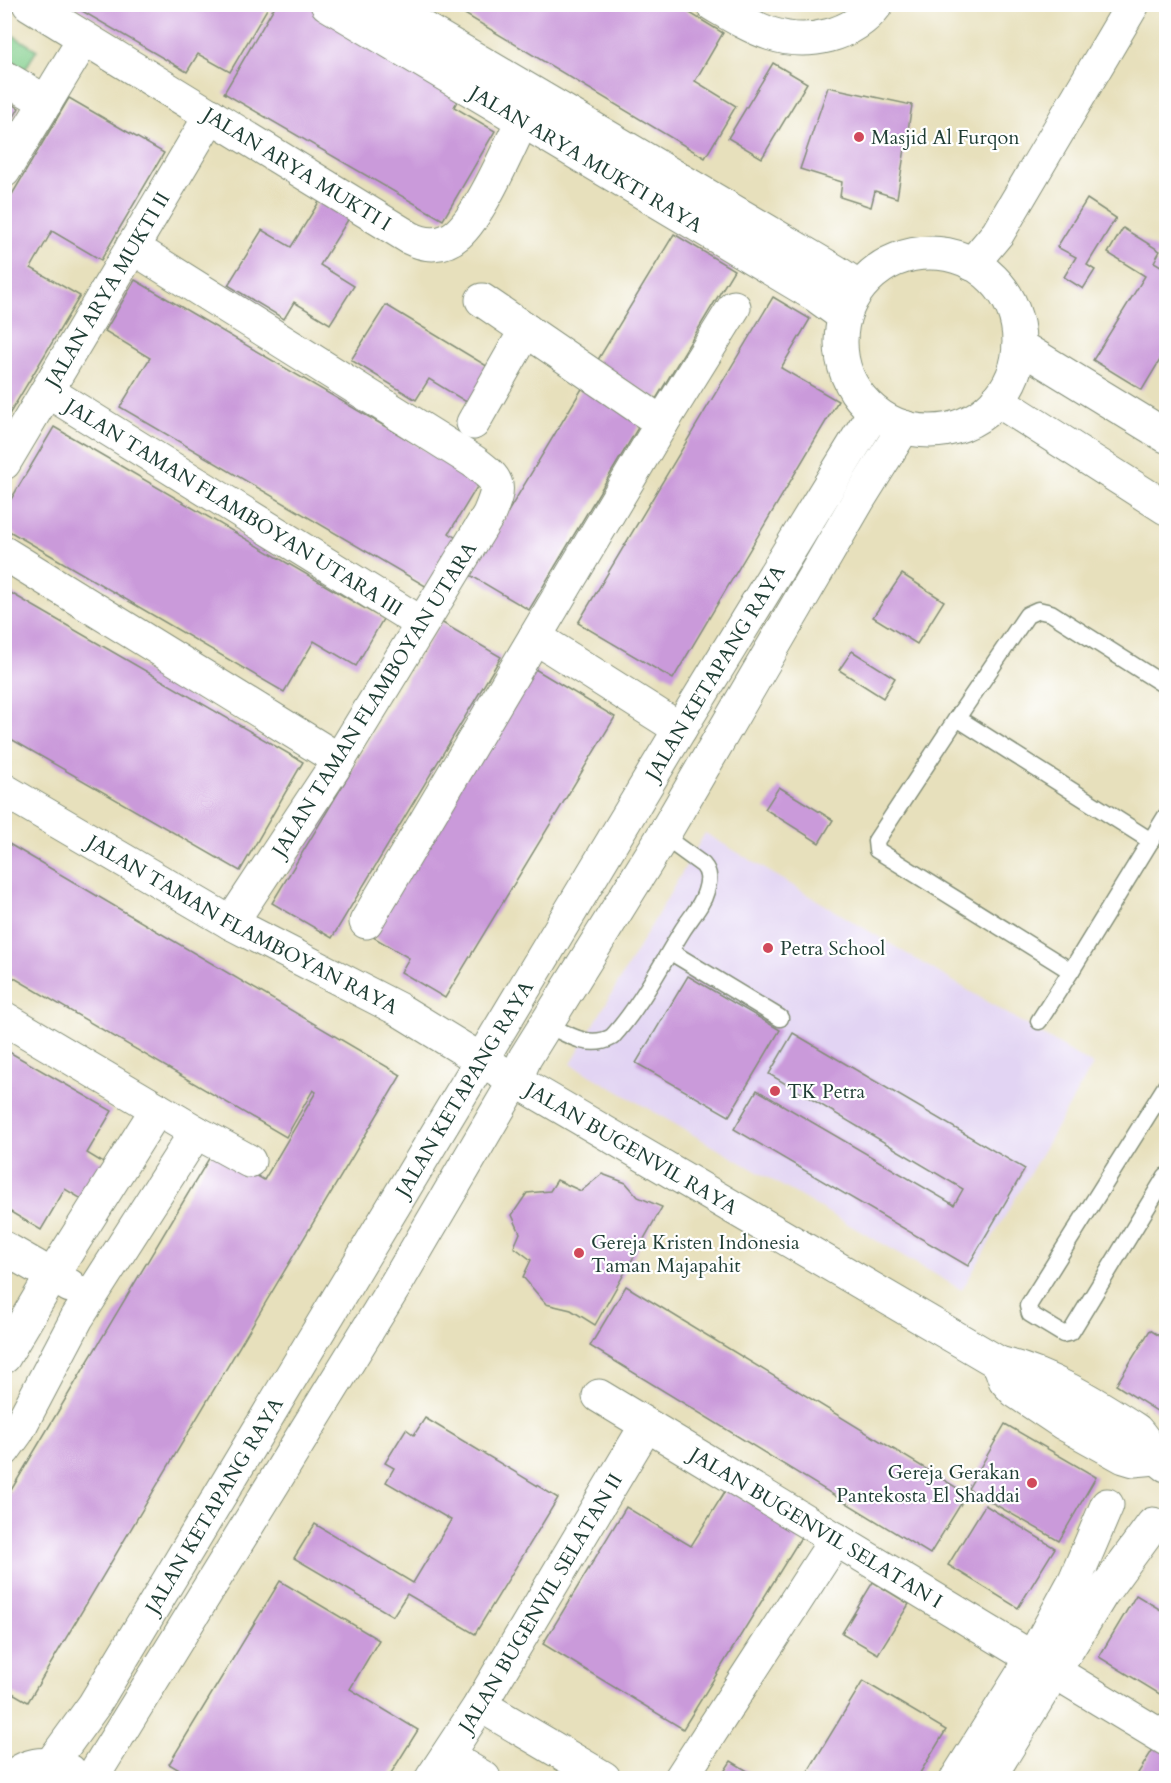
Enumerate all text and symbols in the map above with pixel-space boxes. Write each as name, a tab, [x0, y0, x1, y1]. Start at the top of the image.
street label: JALAN ARYA MUKTI RAYA	[462, 78, 708, 239]
street label: JALAN ARYA MUKTI I	[195, 100, 396, 237]
place label: Masjid Al Furqon	[871, 124, 1020, 151]
marker: Masjid Al Furqon	[852, 130, 866, 144]
street label: JALAN ARYA MUKTI II	[38, 187, 176, 395]
street label: JALAN TAMAN FLAMBOYAN UTARA III	[57, 391, 408, 622]
street label: JALAN TAMAN FLAMBOYAN UTARA	[264, 536, 483, 864]
street label: JALAN KETAPANG RAYA	[638, 559, 792, 788]
street label: JALAN TAMAN FLAMBOYAN RAYA	[80, 827, 403, 1021]
place label: Petra School	[780, 935, 885, 962]
marker: Petra School	[761, 941, 775, 955]
street label: JALAN KETAPANG RAYA	[388, 975, 540, 1204]
street label: JALAN BUGENVIL RAYA	[518, 1075, 743, 1222]
place label: TK Petra	[787, 1078, 865, 1105]
marker: TK Petra	[768, 1084, 782, 1098]
place label: Gereja Kristen Indonesia Taman Majapahit	[591, 1229, 800, 1279]
marker: Gereja Kristen Indonesia Taman Majapahit	[572, 1246, 586, 1260]
street label: JALAN KETAPANG RAYA	[138, 1392, 290, 1621]
street label: JALAN BUGENVIL SELATAN I	[682, 1440, 947, 1615]
place label: Gereja Gerakan Pantekosta El Shaddai	[836, 1459, 1021, 1509]
street label: JALAN BUGENVIL SELATAN II	[451, 1468, 629, 1740]
marker: Gereja Gerakan Pantekosta El Shaddai	[1025, 1476, 1039, 1490]

